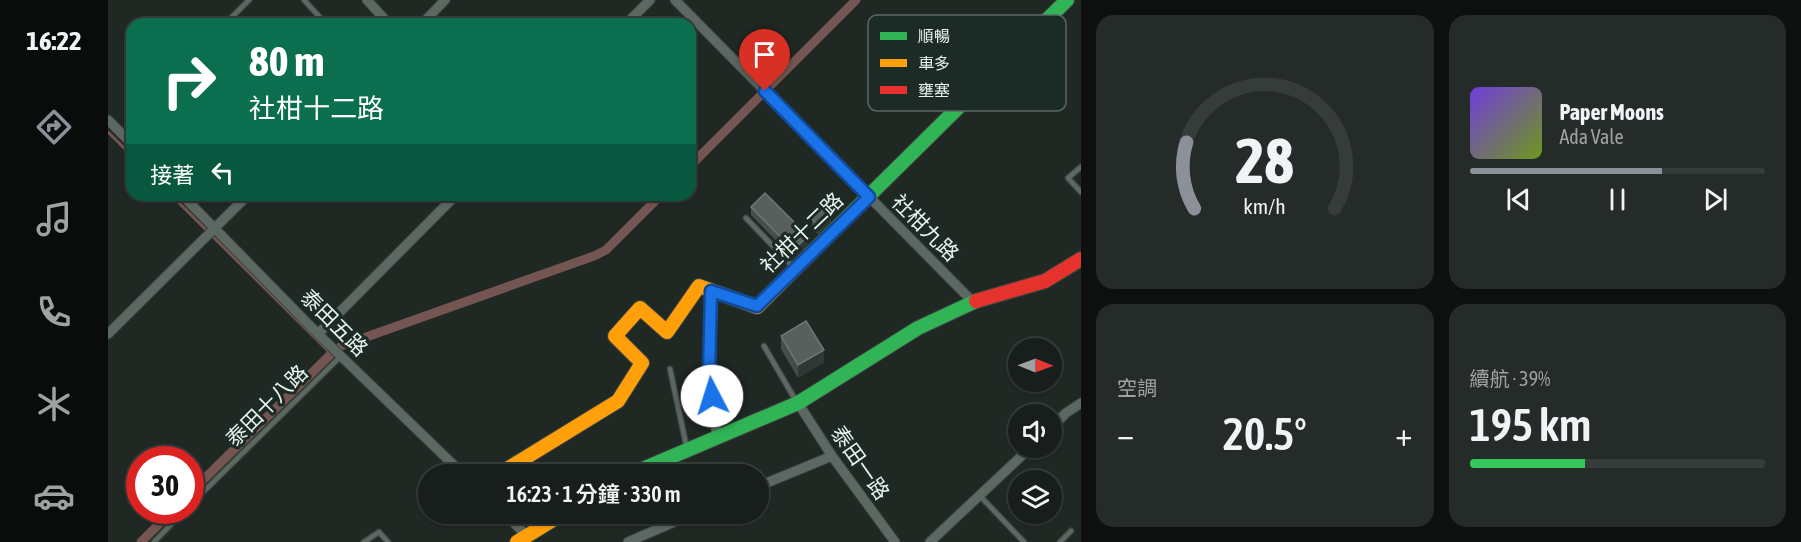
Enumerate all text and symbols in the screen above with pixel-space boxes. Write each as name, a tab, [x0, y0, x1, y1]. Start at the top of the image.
legend	[868, 15, 1066, 111]
text: 16:22	[26, 25, 82, 56]
text: 順暢	[918, 27, 950, 45]
pin	[739, 29, 790, 91]
text: 80 m	[249, 37, 324, 85]
icon: arrive	[748, 38, 781, 71]
icon: right	[150, 42, 228, 120]
text: 車多	[918, 54, 950, 72]
text: 壅塞	[918, 81, 950, 99]
text: 社柑十二路	[249, 93, 384, 124]
text: Paper Moons	[1560, 99, 1664, 125]
icon: directions	[33, 106, 75, 148]
text: 28	[1235, 125, 1294, 196]
text: Ada Vale	[1560, 125, 1624, 148]
icon: left	[206, 156, 239, 189]
text: 接著	[150, 162, 194, 188]
icon: previous	[1502, 183, 1535, 216]
icon: pause	[1601, 183, 1634, 216]
icon: next	[1699, 183, 1732, 216]
street label: 社柑十二路	[755, 187, 847, 277]
street label: 社柑九路	[888, 189, 964, 265]
text: km/h	[1243, 194, 1286, 219]
icon: music	[33, 198, 75, 240]
street label: 泰田五路	[297, 284, 373, 360]
icon: phone	[33, 291, 75, 333]
north arrow	[1008, 338, 1062, 392]
map controls	[1008, 338, 1062, 524]
street label: 泰田十八路	[221, 360, 312, 451]
position arrow	[680, 364, 744, 428]
text: 續航 · 39%	[1470, 367, 1550, 390]
text: 空調	[1117, 376, 1157, 399]
icon: climate	[33, 383, 75, 425]
text: 195 km	[1470, 399, 1591, 451]
button: sound	[1008, 404, 1062, 458]
text: 20.5°	[1223, 408, 1307, 460]
text: −	[1117, 415, 1134, 453]
text: +	[1395, 415, 1412, 453]
street label: 泰田一路	[827, 421, 895, 504]
speed limit sign: 30	[126, 446, 204, 524]
button: layers	[1008, 470, 1062, 524]
icon: car	[33, 475, 75, 517]
text: 16:23 · 1 分鐘 · 330 m	[507, 481, 680, 507]

